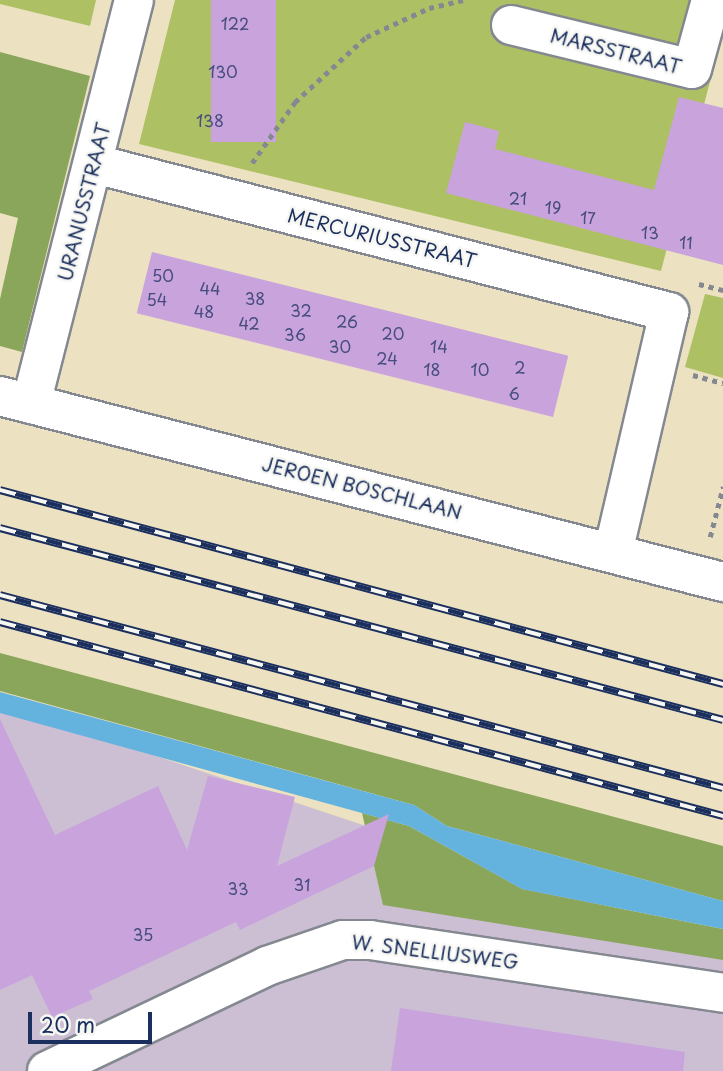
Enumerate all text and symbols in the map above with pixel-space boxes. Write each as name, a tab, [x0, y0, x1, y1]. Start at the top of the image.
house number: 122	[221, 13, 249, 33]
street label: MARSSTRAAT	[548, 24, 684, 78]
house number: 130	[208, 61, 238, 81]
house number: 138	[196, 110, 224, 130]
street label: URANUSSTRAAT	[53, 120, 115, 284]
house number: 21	[509, 188, 527, 208]
house number: 19	[545, 197, 561, 217]
street label: MERCURIUSSTRAAT	[285, 204, 479, 272]
house number: 17	[580, 207, 596, 227]
house number: 13	[641, 222, 659, 242]
house number: 11	[679, 232, 693, 252]
house number: 50	[152, 265, 174, 285]
house number: 44	[199, 278, 221, 298]
house number: 38	[245, 288, 265, 308]
house number: 54	[147, 289, 167, 309]
house number: 32	[290, 300, 312, 320]
house number: 48	[194, 301, 214, 321]
house number: 26	[336, 311, 358, 331]
house number: 42	[238, 313, 260, 333]
house number: 20	[382, 323, 404, 343]
house number: 36	[284, 324, 306, 344]
house number: 30	[329, 336, 351, 356]
house number: 14	[430, 336, 448, 356]
house number: 24	[376, 348, 398, 368]
house number: 2	[514, 357, 526, 377]
house number: 18	[423, 359, 441, 379]
house number: 10	[471, 359, 489, 379]
house number: 6	[508, 383, 520, 403]
street label: JEROEN BOSCHLAAN	[259, 452, 465, 524]
house number: 31	[294, 874, 310, 894]
house number: 33	[227, 878, 249, 898]
house number: 35	[133, 924, 153, 944]
street label: W. SNELLIUSWEG	[350, 930, 520, 974]
scale bar	[32, 998, 156, 1042]
text: 20 m	[41, 1008, 95, 1040]

